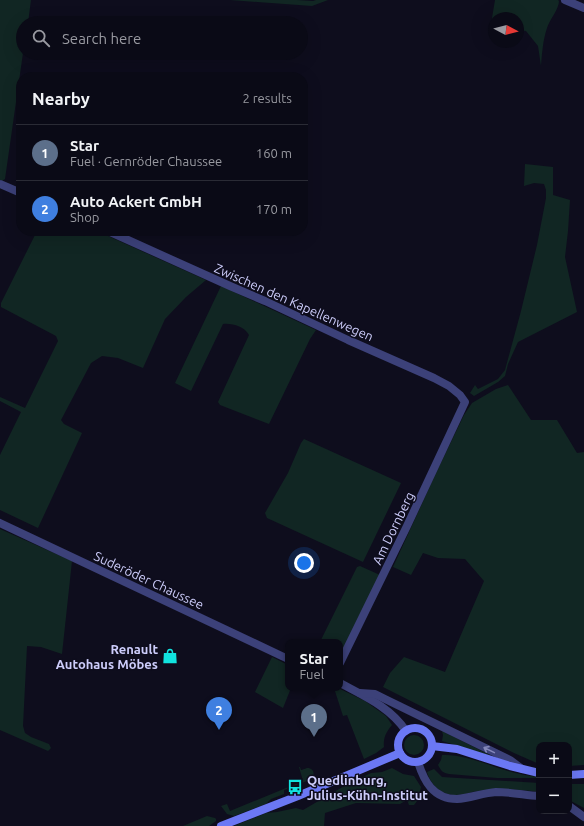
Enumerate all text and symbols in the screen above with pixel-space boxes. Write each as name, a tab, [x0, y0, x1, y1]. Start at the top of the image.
north arrow	[488, 12, 524, 48]
search box	[16, 16, 308, 60]
icon: search	[30, 27, 52, 49]
text: Search here	[62, 30, 141, 47]
text: Nearby	[32, 89, 90, 108]
text: 2 results	[242, 91, 292, 105]
text: Star	[70, 137, 99, 154]
text: 1	[41, 146, 49, 160]
text: 160 m	[256, 146, 292, 160]
text: Fuel · Gernröder Chaussee	[70, 154, 222, 168]
text: Auto Ackert GmbH	[70, 193, 202, 210]
text: 2	[41, 202, 49, 216]
text: 170 m	[256, 202, 292, 216]
text: Shop	[70, 210, 99, 224]
street label: Zwischen den Kapellenwegen	[212, 261, 376, 343]
street label: Am Dornberg	[369, 489, 417, 567]
street label: Suderöder Chaussee	[92, 548, 206, 612]
your location	[294, 553, 314, 573]
popup	[285, 639, 343, 691]
place label: Renault Autohaus Möbes	[56, 642, 158, 671]
shop icon: Renault Autohaus Möbes	[161, 647, 179, 665]
text: Star	[299, 650, 329, 667]
text: Fuel	[299, 667, 324, 681]
pin: 2	[206, 697, 232, 730]
pin: 1	[301, 704, 327, 737]
map controls	[536, 742, 572, 814]
button: +	[536, 742, 572, 778]
one-way arrow	[483, 746, 495, 753]
place label: Quedlinburg, Julius-Kühn-Institut	[307, 773, 428, 802]
bus stop icon: Quedlinburg, Julius-Kühn-Institut	[286, 778, 304, 796]
button: −	[536, 778, 572, 814]

